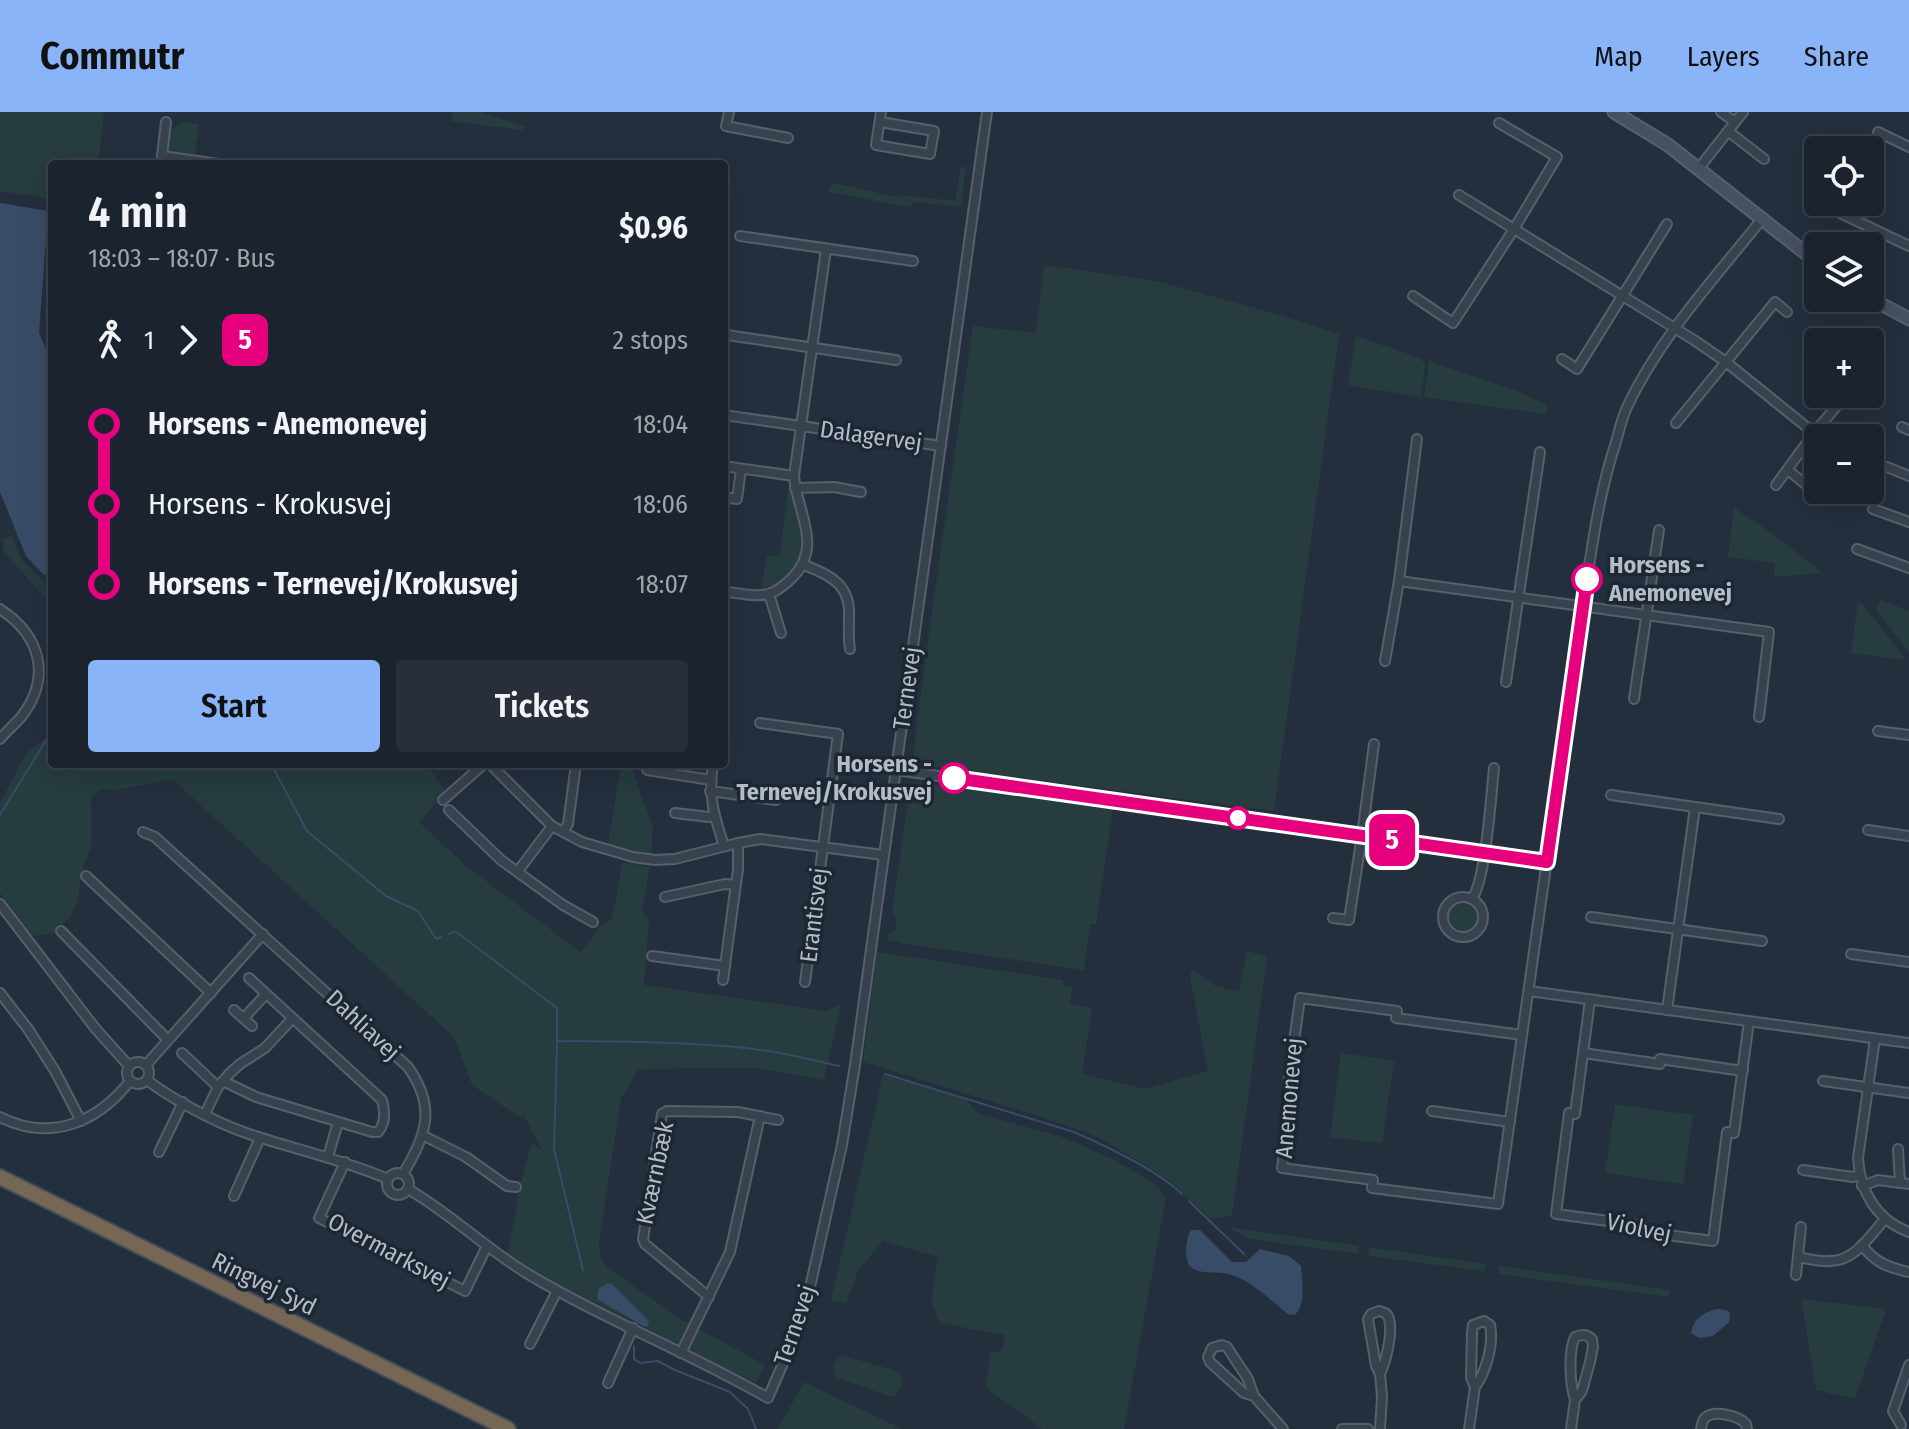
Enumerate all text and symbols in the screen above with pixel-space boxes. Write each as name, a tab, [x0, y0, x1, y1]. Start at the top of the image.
text: Commutr	[40, 33, 184, 79]
text: Map	[1594, 40, 1643, 73]
text: Layers	[1687, 40, 1760, 73]
text: Share	[1804, 40, 1869, 73]
map controls	[1804, 136, 1884, 504]
button: locate	[1804, 136, 1884, 216]
text: 4 min	[88, 186, 188, 239]
text: $0.96	[619, 210, 688, 246]
button: layers	[1804, 232, 1884, 312]
text: 18:03 – 18:07 · Bus	[88, 243, 275, 274]
icon: walk	[88, 318, 132, 362]
icon: forward	[166, 318, 210, 362]
text: 5	[238, 323, 252, 356]
text: 1	[144, 325, 154, 356]
text: 2 stops	[613, 325, 688, 356]
button: +	[1804, 328, 1884, 408]
text: Horsens - Anemonevej	[148, 406, 427, 442]
text: 18:04	[633, 409, 688, 440]
street label: Dalagervej	[818, 415, 924, 457]
button: −	[1804, 424, 1884, 504]
text: Horsens - Krokusvej	[148, 486, 392, 522]
text: 18:06	[633, 489, 688, 520]
place label: Horsens - Anemonevej	[1608, 551, 1732, 607]
marker: Horsens - Anemonevej	[1572, 564, 1602, 594]
text: Horsens - Ternevej/Krokusvej	[148, 566, 518, 602]
text: 18:07	[636, 569, 688, 600]
street label: Ternevej	[887, 645, 927, 731]
button: Start	[88, 660, 380, 752]
button: Tickets	[396, 660, 688, 752]
place label: Horsens - Ternevej/Krokusvej	[736, 750, 932, 806]
marker: Horsens - Ternevej/Krokusvej	[939, 763, 969, 793]
unlabelled marker	[1227, 807, 1249, 829]
line badge: 5	[1366, 814, 1418, 866]
text: 5	[1385, 823, 1399, 856]
street label: Erantisvej	[794, 866, 834, 964]
street label: Dahliavej	[320, 984, 406, 1066]
street label: Anemonevej	[1270, 1036, 1308, 1160]
street label: Kværnbæk	[630, 1118, 680, 1227]
street label: Overmarksvej	[323, 1207, 455, 1295]
street label: Violvej	[1604, 1207, 1674, 1249]
street label: Ringvej Syd	[207, 1247, 321, 1321]
street label: Ternevej	[768, 1281, 822, 1369]

